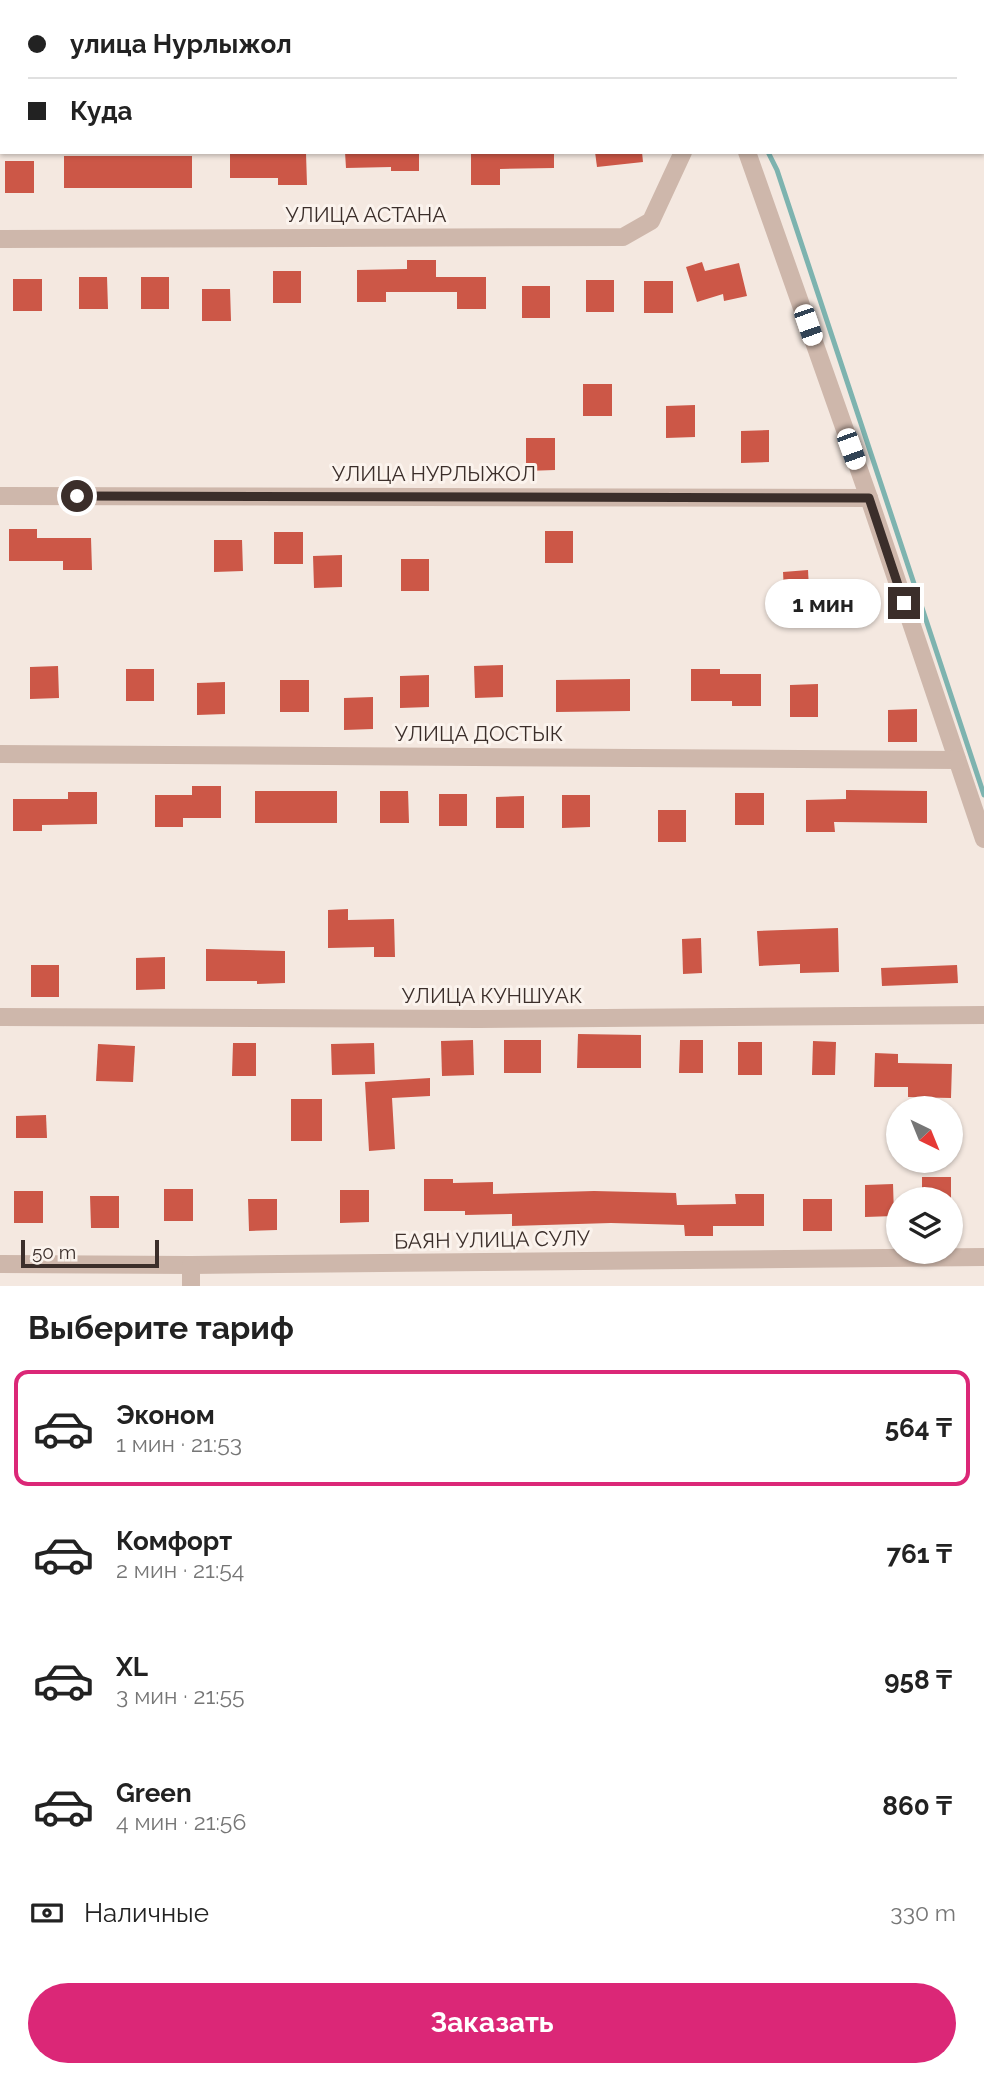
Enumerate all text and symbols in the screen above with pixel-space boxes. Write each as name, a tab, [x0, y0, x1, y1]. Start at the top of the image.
text: улица Нурлыжол	[70, 29, 292, 59]
text: Куда	[70, 96, 133, 126]
street label: УЛИЦА АСТАНА	[285, 202, 447, 227]
car	[792, 302, 825, 348]
car	[834, 426, 869, 472]
street label: УЛИЦА НУРЛЫЖОЛ	[332, 461, 536, 486]
route start	[61, 480, 93, 512]
callout: 1 мин	[764, 578, 880, 628]
route end	[888, 587, 920, 619]
text: 1 мин	[792, 590, 854, 617]
street label: УЛИЦА ДОСТЫК	[395, 721, 563, 746]
street label: УЛИЦА КУНШУАК	[402, 983, 582, 1008]
north arrow	[886, 1096, 962, 1172]
map controls	[886, 1096, 963, 1264]
button: layers	[886, 1187, 963, 1264]
street label: БАЯН УЛИЦА СУЛУ	[394, 1225, 591, 1254]
scale bar	[21, 1237, 159, 1269]
text: 50 m	[32, 1241, 76, 1263]
text: Выберите тариф	[28, 1309, 294, 1346]
icon: car	[32, 1397, 95, 1460]
text: Эконом	[116, 1400, 215, 1430]
text: 564 ₸	[885, 1413, 952, 1443]
text: 1 мин · 21:53	[116, 1430, 242, 1457]
icon: car	[32, 1523, 95, 1586]
text: Комфорт	[116, 1526, 232, 1556]
text: 761 ₸	[886, 1539, 952, 1569]
text: 2 мин · 21:54	[116, 1556, 244, 1583]
icon: car	[32, 1649, 95, 1712]
text: XL	[116, 1652, 148, 1682]
text: 958 ₸	[884, 1665, 952, 1695]
text: 3 мин · 21:55	[116, 1682, 245, 1709]
icon: car	[32, 1775, 95, 1838]
text: Green	[116, 1778, 192, 1808]
text: 860 ₸	[882, 1791, 952, 1821]
text: 4 мин · 21:56	[116, 1808, 246, 1835]
icon: cash	[28, 1894, 66, 1932]
text: Наличные	[84, 1898, 209, 1928]
text: 330 m	[890, 1899, 956, 1926]
button: Заказать	[28, 1983, 956, 2063]

